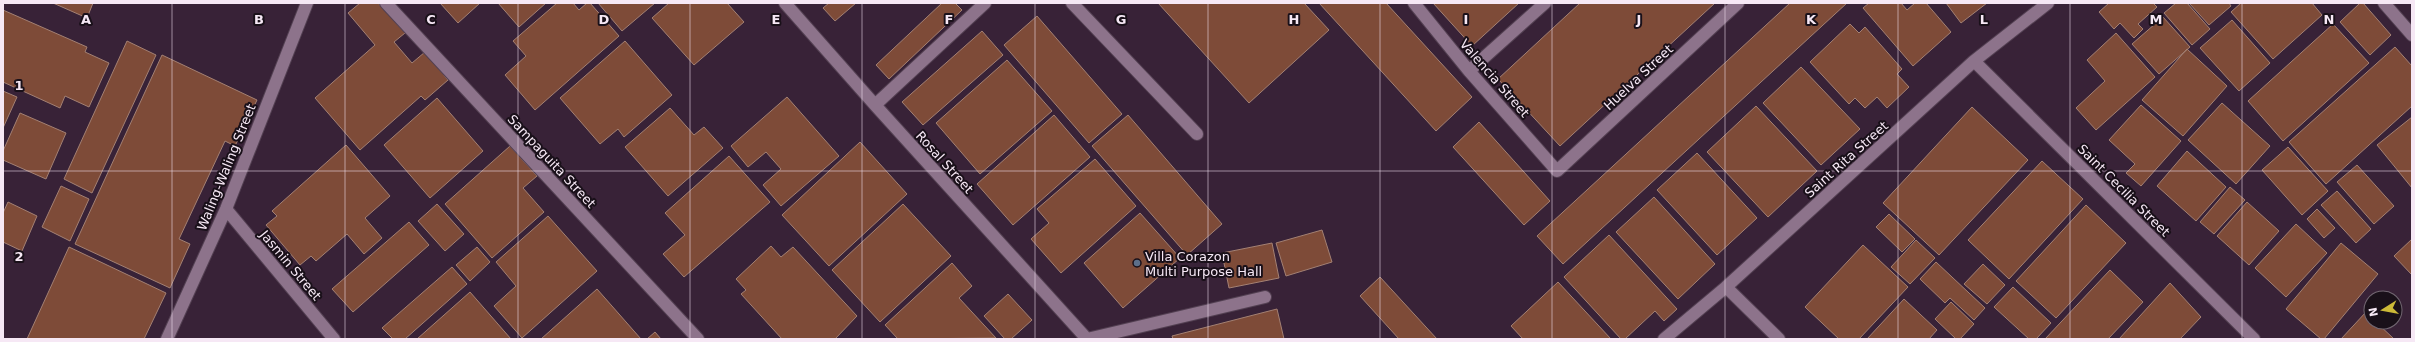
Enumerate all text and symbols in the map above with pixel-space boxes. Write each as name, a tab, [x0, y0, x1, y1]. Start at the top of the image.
text: A	[81, 12, 91, 27]
text: B	[254, 12, 264, 27]
text: C	[426, 12, 436, 27]
text: D	[599, 12, 610, 27]
text: E	[772, 12, 780, 27]
text: F	[945, 12, 953, 27]
text: G	[1116, 12, 1126, 27]
text: H	[1289, 12, 1299, 27]
text: I	[1464, 12, 1468, 27]
text: J	[1636, 12, 1641, 27]
text: K	[1806, 12, 1817, 27]
text: L	[1980, 12, 1988, 27]
text: M	[2150, 12, 2162, 27]
text: N	[2324, 12, 2334, 27]
street label: Valencia Street	[1457, 36, 1532, 120]
street label: Huelva Street	[1601, 42, 1676, 113]
text: 1	[14, 78, 24, 93]
street label: Waling-Waling Street	[194, 102, 259, 233]
street label: Sampaguita Street	[505, 112, 599, 211]
street label: Saint Rita Street	[1802, 118, 1891, 201]
street label: Rosal Street	[913, 128, 976, 196]
street label: Saint Cecilia Street	[2075, 141, 2173, 239]
street label: Jasmin Street	[256, 227, 324, 303]
text: 2	[14, 249, 24, 264]
place label: Villa Corazon Multi Purpose Hall	[1145, 249, 1262, 279]
marker: Villa Corazon Multi Purpose Hall	[1132, 258, 1142, 268]
north arrow	[2363, 290, 2403, 330]
text: N	[2366, 306, 2381, 318]

